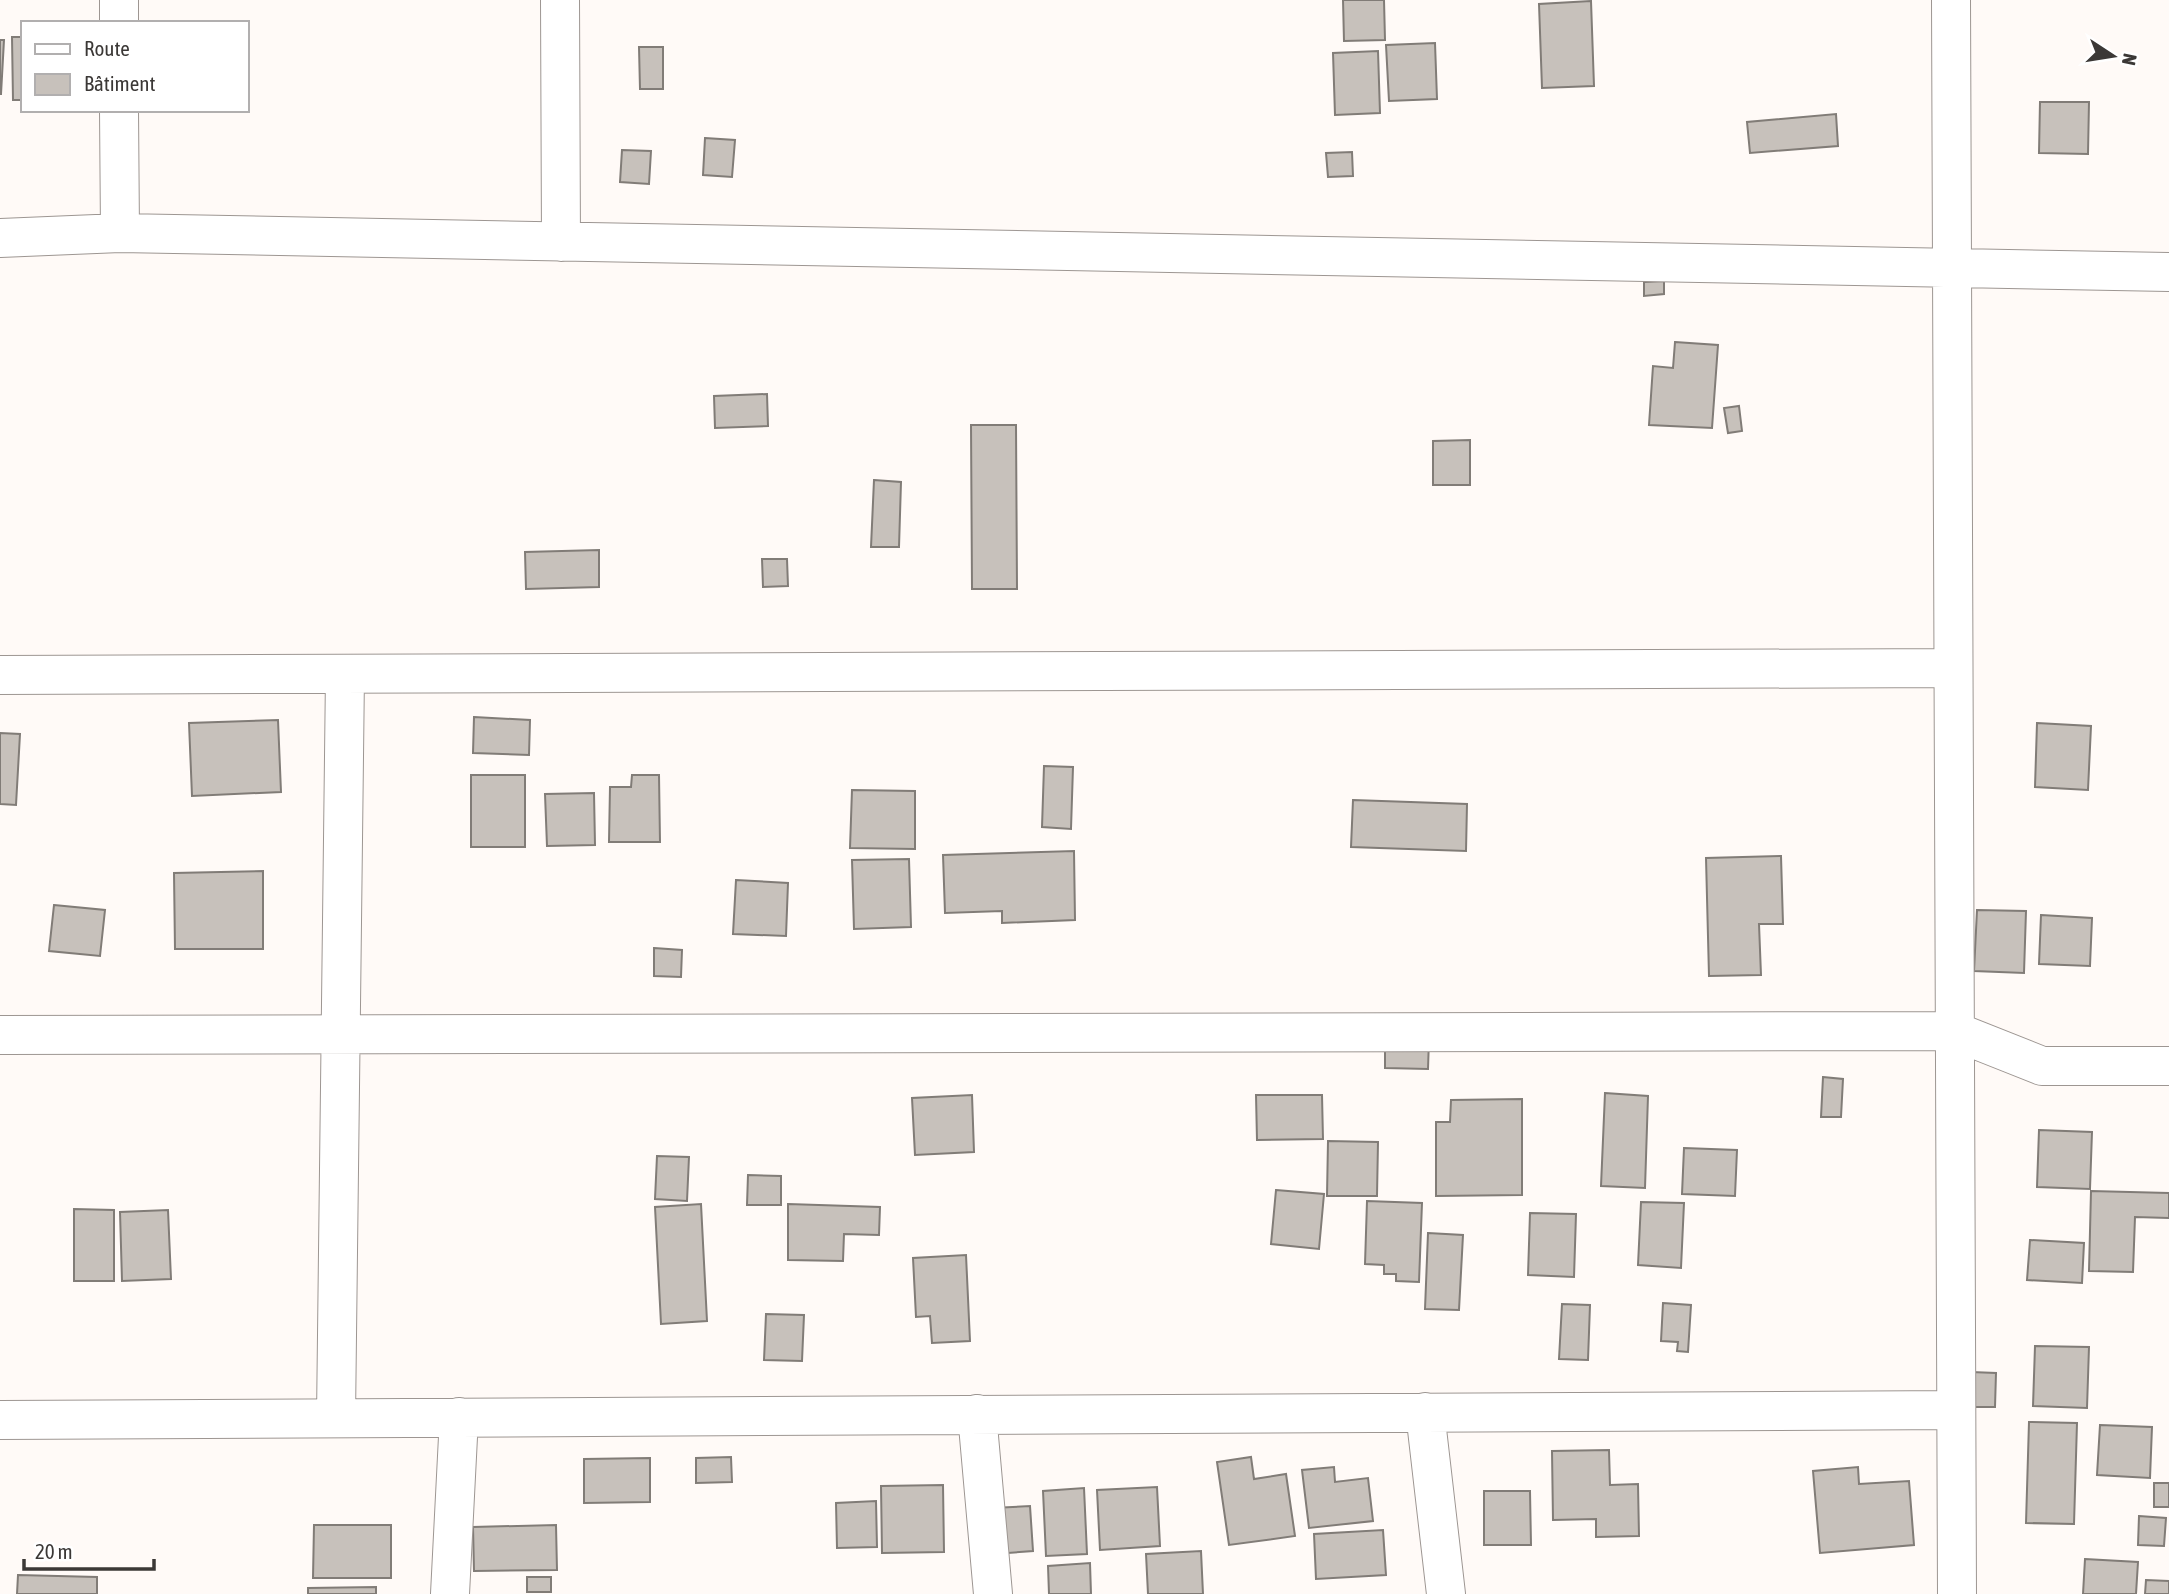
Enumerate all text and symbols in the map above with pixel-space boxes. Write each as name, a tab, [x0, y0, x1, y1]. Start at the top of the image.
legend	[21, 21, 248, 112]
north arrow	[2078, 21, 2148, 91]
text: Route	[84, 36, 130, 60]
text: N	[2118, 52, 2142, 67]
text: Bâtiment	[84, 71, 155, 95]
scale bar	[24, 1528, 154, 1572]
text: 20 m	[35, 1539, 73, 1563]

